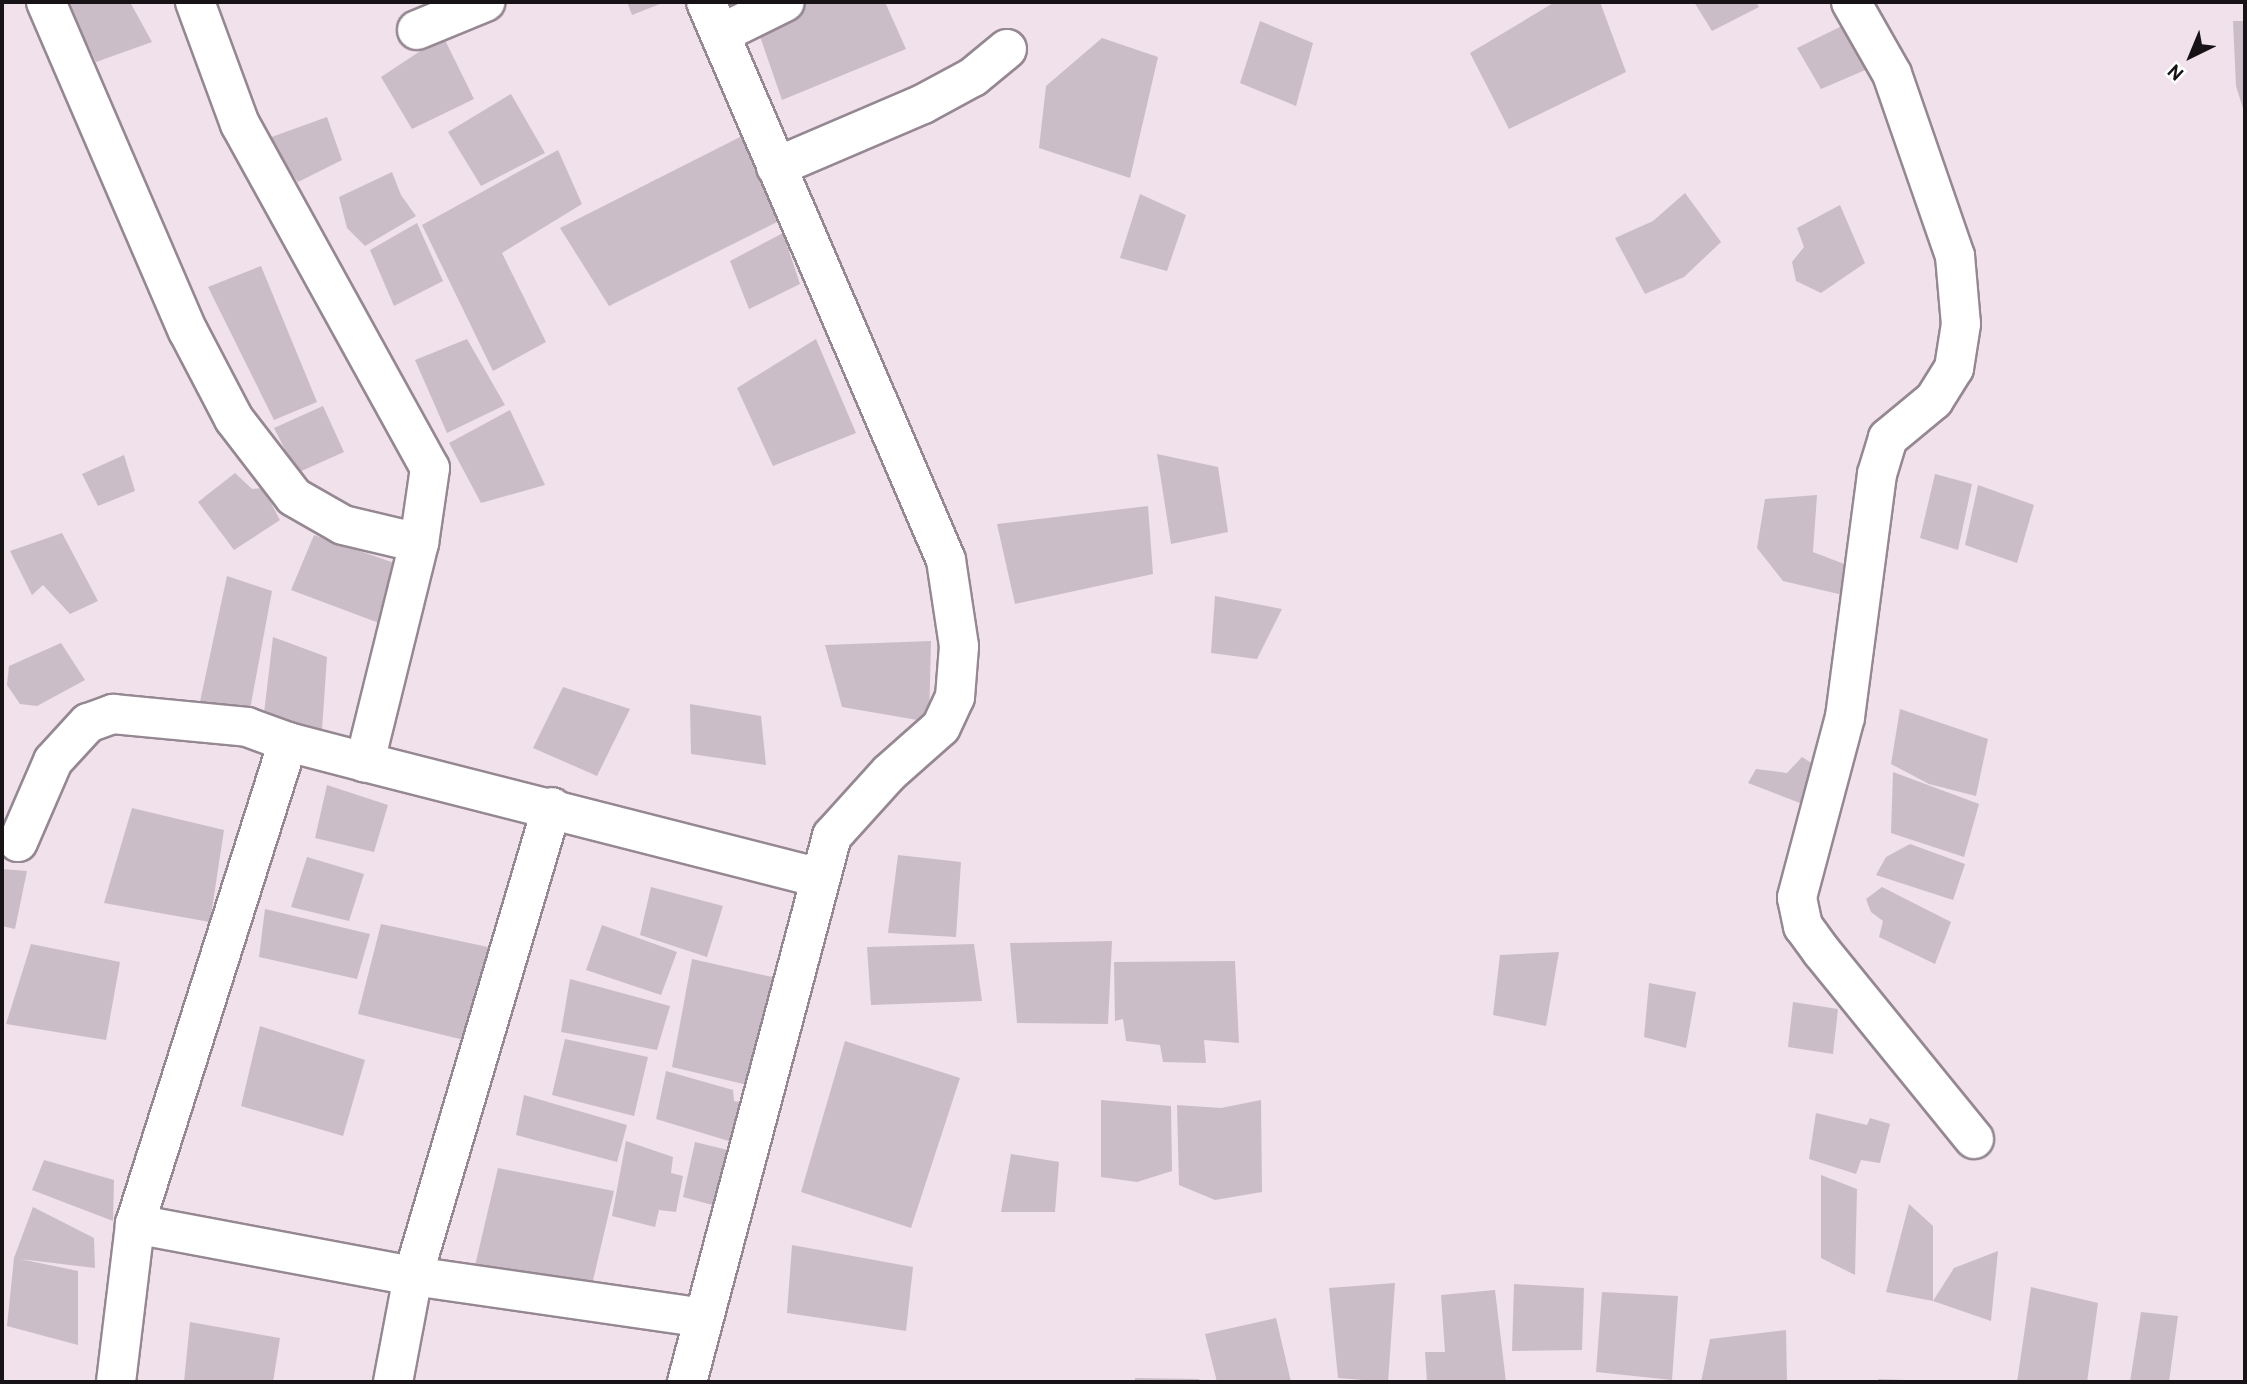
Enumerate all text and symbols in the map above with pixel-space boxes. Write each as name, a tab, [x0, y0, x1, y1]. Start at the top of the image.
north arrow	[2156, 21, 2226, 91]
text: N	[2164, 58, 2190, 85]

